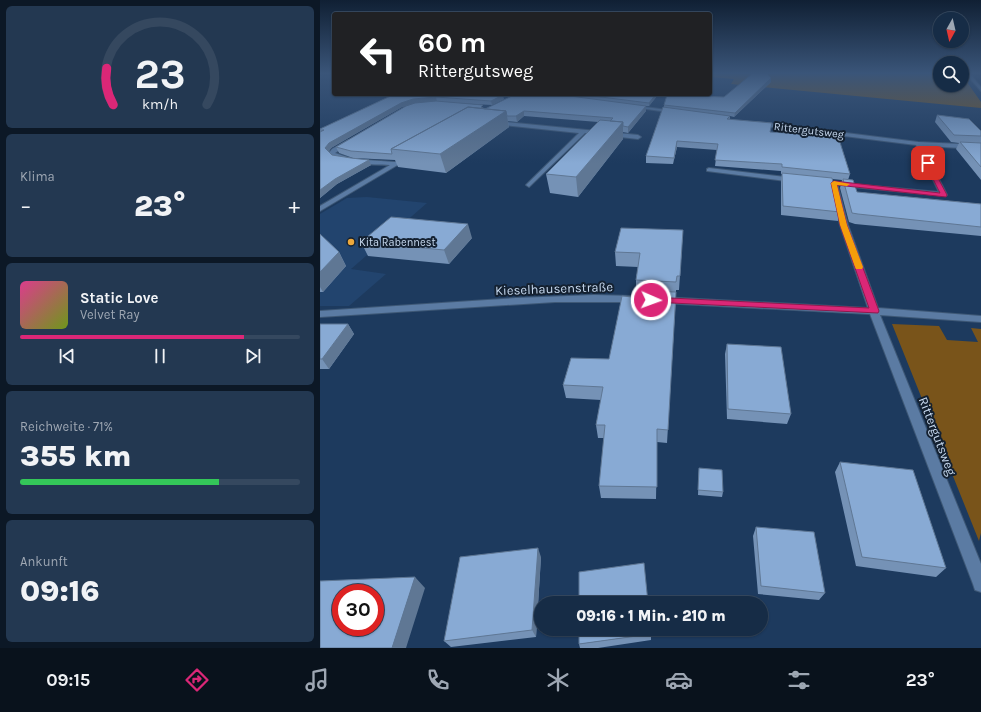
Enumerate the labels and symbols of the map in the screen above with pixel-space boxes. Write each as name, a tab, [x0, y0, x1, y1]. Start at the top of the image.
north arrow	[933, 12, 969, 48]
street label: Rittergutsweg	[773, 120, 845, 141]
pin	[911, 146, 945, 180]
place label: Kita Rabennest	[359, 236, 436, 249]
marker: Kita Rabennest	[346, 237, 356, 247]
street label: Kieselhausenstraße	[495, 279, 614, 298]
position arrow	[630, 279, 672, 321]
street label: Rittergutsweg	[916, 395, 960, 478]
speed limit sign: 30	[332, 584, 384, 636]

